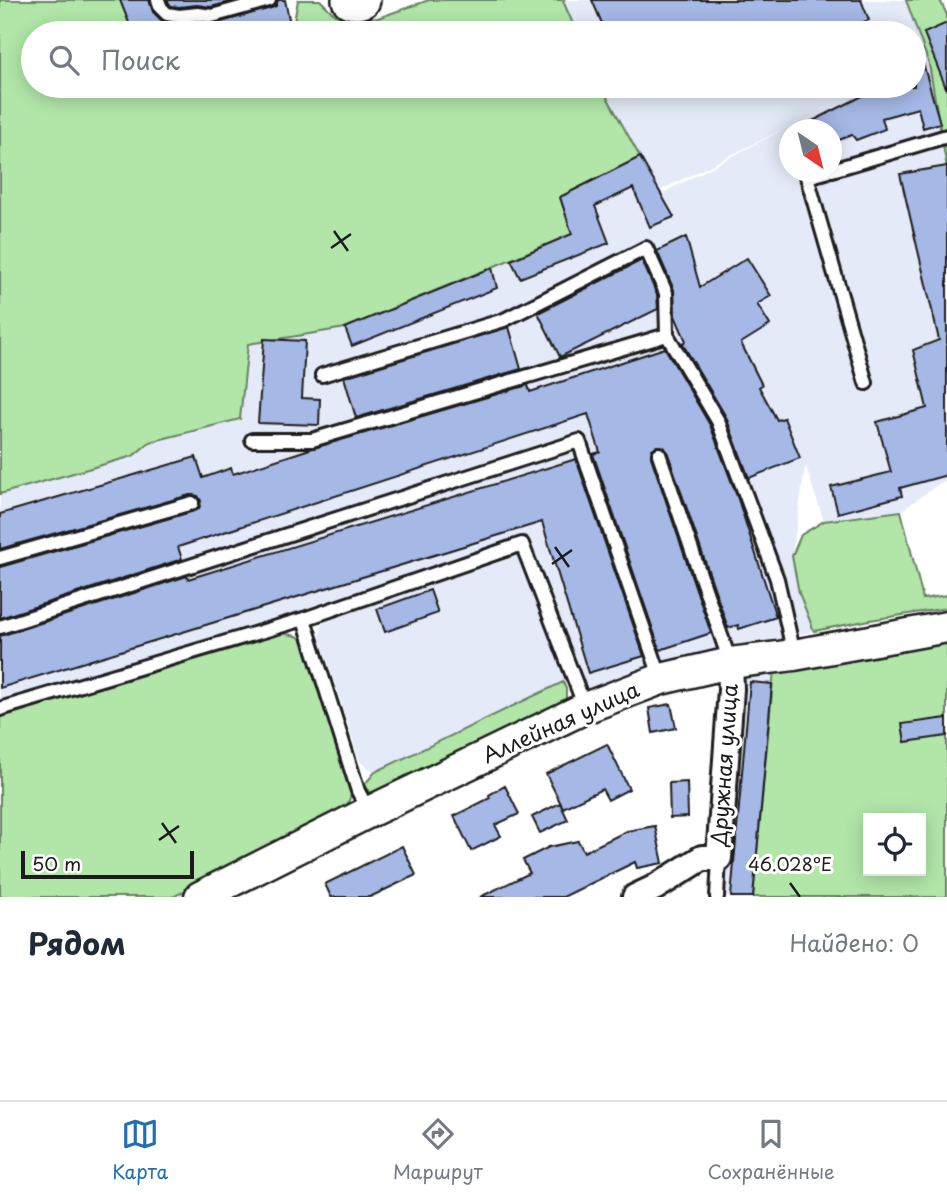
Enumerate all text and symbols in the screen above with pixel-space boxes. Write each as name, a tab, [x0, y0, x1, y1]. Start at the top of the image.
search box	[21, 21, 926, 98]
text: Поиск	[101, 40, 180, 79]
icon: search	[45, 41, 83, 79]
north arrow	[779, 119, 842, 182]
street label: Аллейная улица	[477, 672, 645, 770]
street label: Дружная улица	[701, 682, 745, 848]
map controls	[863, 813, 926, 876]
button: locate	[863, 813, 926, 876]
scale bar	[21, 848, 194, 880]
text: 50 m	[32, 849, 81, 877]
text: 46.028°E	[748, 850, 832, 877]
text: Рядом	[28, 920, 126, 965]
text: Найдено: 0	[789, 925, 919, 960]
tab: Карта	[112, 1115, 168, 1185]
tab: Маршрут	[393, 1115, 483, 1185]
tab: Сохранённые	[708, 1115, 835, 1185]

